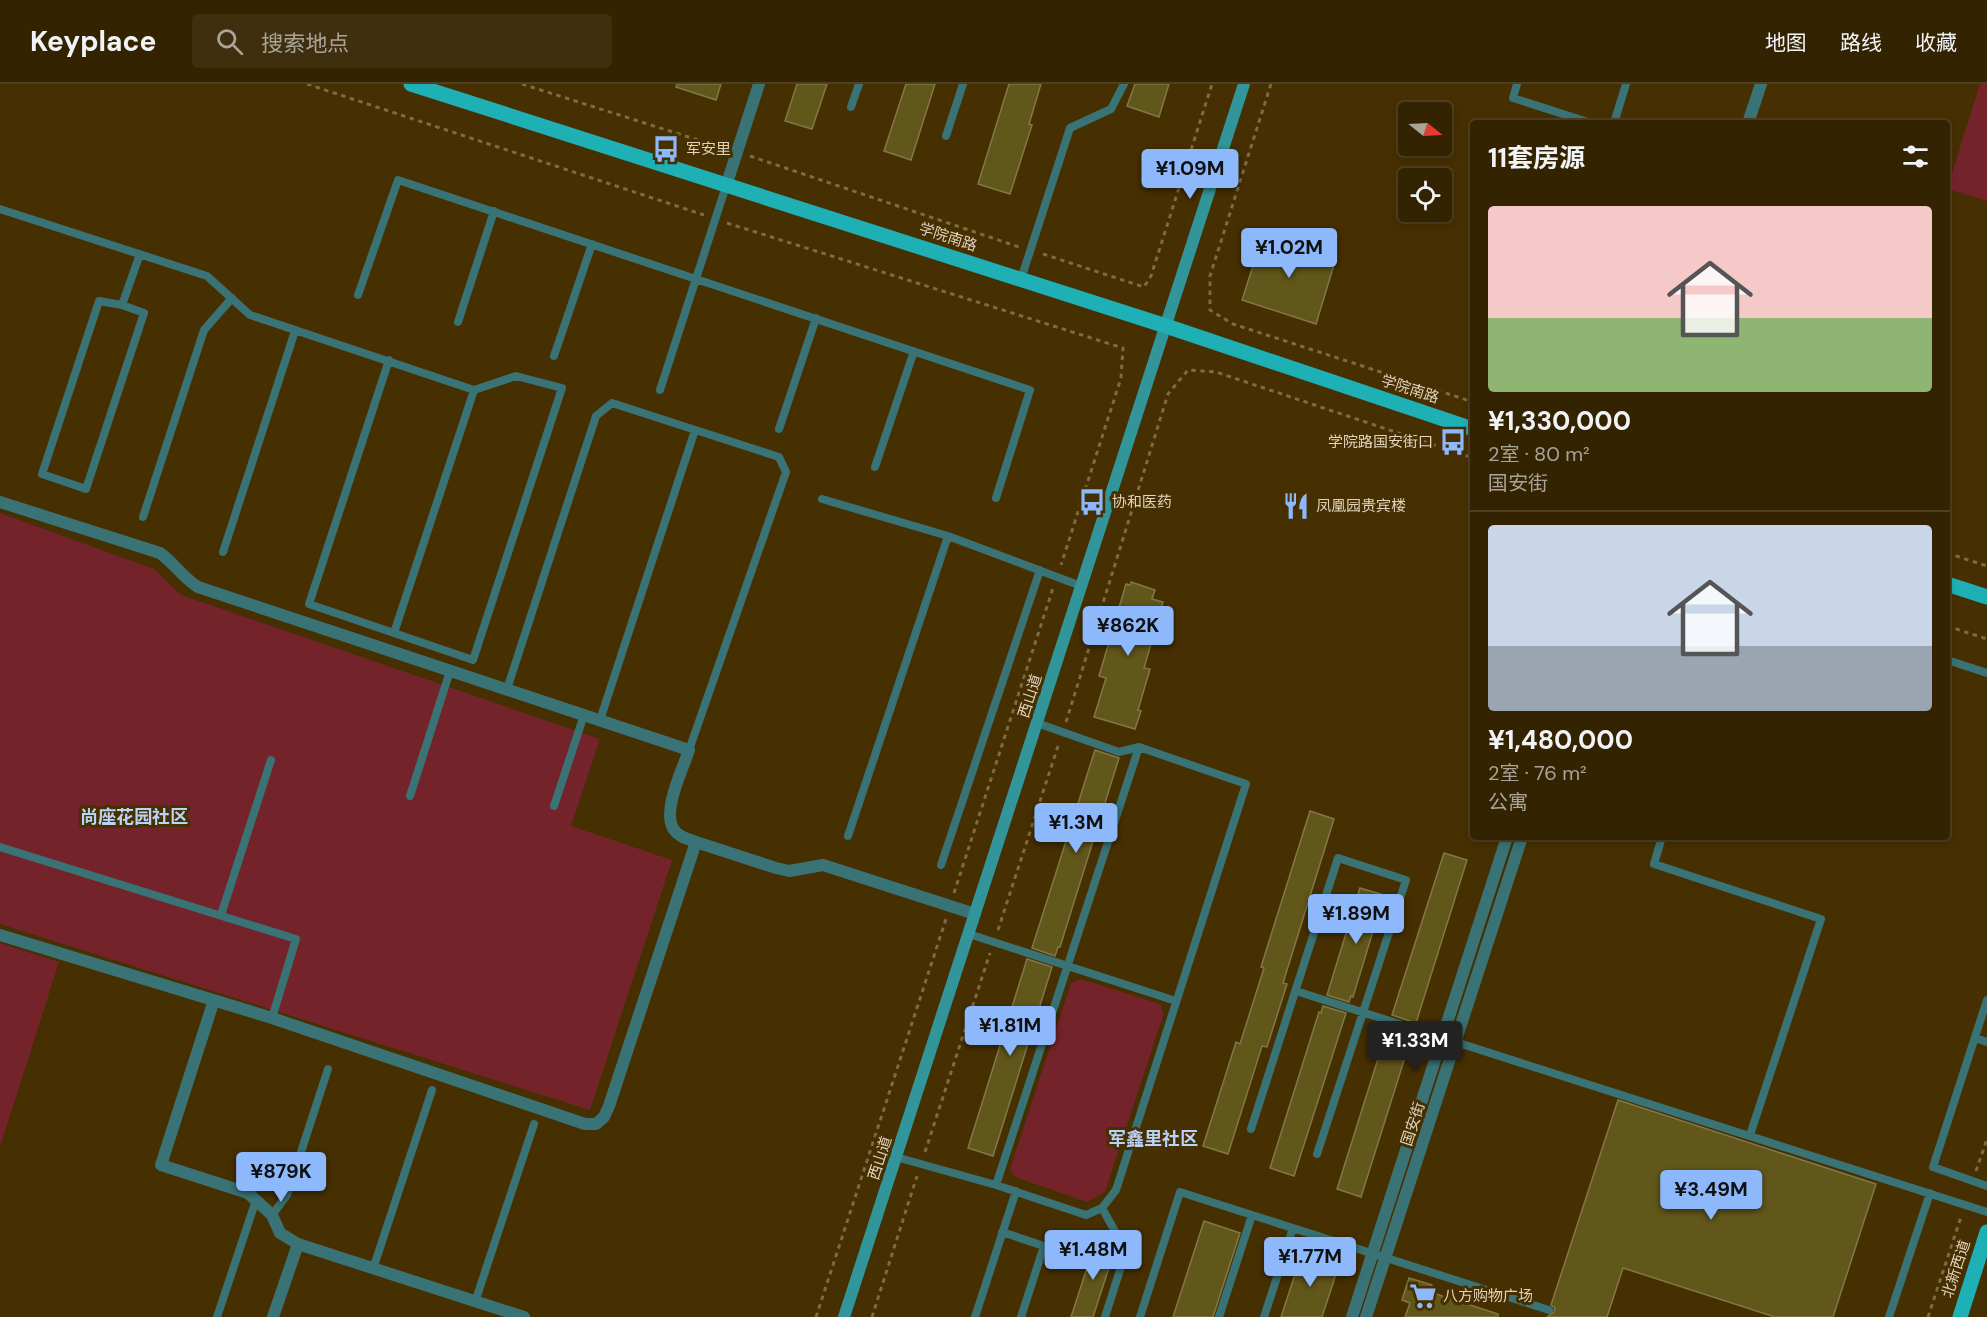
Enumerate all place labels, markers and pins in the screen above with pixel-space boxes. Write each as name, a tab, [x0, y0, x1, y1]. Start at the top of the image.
bus stop icon: 军安里	[651, 134, 681, 164]
place label: 军安里	[686, 139, 731, 159]
pin: ¥1.09M	[1141, 149, 1239, 200]
pin: ¥1.02M	[1240, 228, 1338, 279]
bus stop icon: 学院路国安街口	[1438, 427, 1468, 457]
place label: 学院路国安街口	[1328, 432, 1433, 452]
bus stop icon: 协和医药	[1077, 487, 1107, 517]
restaurant icon: 凤凰园贵宾楼	[1281, 491, 1311, 521]
place label: 协和医药	[1112, 492, 1172, 512]
place label: 凤凰园贵宾楼	[1316, 496, 1406, 516]
pin: ¥862K	[1086, 606, 1170, 657]
pin: ¥1.3M	[1034, 803, 1118, 854]
pin: ¥1.89M	[1307, 894, 1405, 945]
pin: ¥1.81M	[961, 1006, 1059, 1057]
pin: ¥1.33M	[1366, 1021, 1464, 1072]
pin: ¥879K	[239, 1152, 323, 1203]
pin: ¥3.49M	[1662, 1170, 1760, 1221]
pin: ¥1.48M	[1044, 1230, 1142, 1281]
pin: ¥1.77M	[1261, 1237, 1359, 1288]
supermarket icon: 八方购物广场	[1408, 1281, 1438, 1311]
place label: 八方购物广场	[1443, 1286, 1533, 1306]

